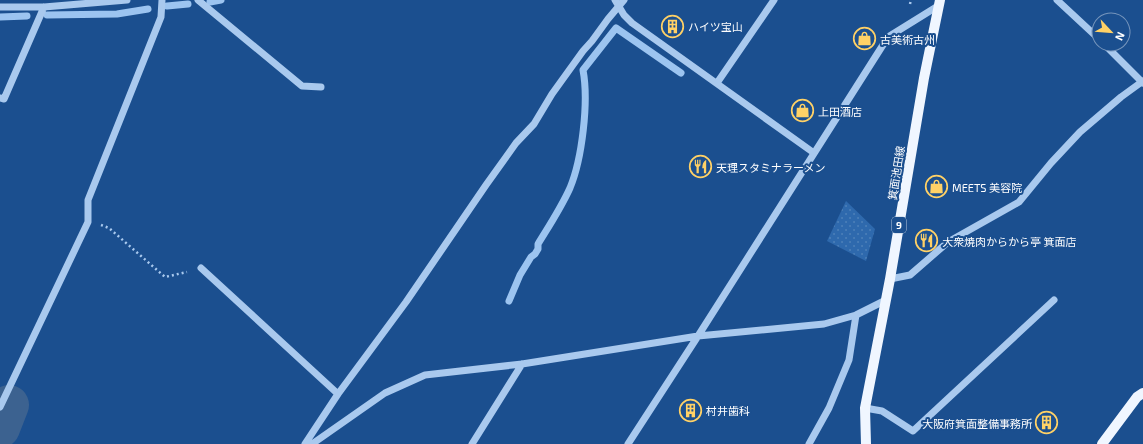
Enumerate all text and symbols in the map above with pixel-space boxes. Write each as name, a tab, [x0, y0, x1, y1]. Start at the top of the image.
north arrow	[1091, 12, 1131, 52]
building icon: ハイツ宝山	[659, 13, 685, 39]
place label: ハイツ宝山	[688, 20, 743, 33]
shop icon: 古美術古州	[852, 26, 878, 52]
text: N	[1113, 30, 1128, 43]
place label: 古美術古州	[880, 33, 935, 46]
shop icon: 上田酒店	[789, 98, 815, 124]
place label: 上田酒店	[818, 105, 862, 118]
street label: 箕面池田線	[885, 145, 907, 201]
restaurant icon: 天理スタミナラーメン	[687, 154, 713, 180]
place label: 天理スタミナラーメン	[716, 161, 826, 174]
shop icon: MEETS 美容院	[923, 174, 949, 200]
place label: MEETS 美容院	[952, 181, 1022, 194]
road number: 9	[892, 217, 906, 233]
restaurant icon: 大衆焼肉からから亭 箕面店	[914, 228, 940, 254]
place label: 大衆焼肉からから亭 箕面店	[942, 235, 1076, 248]
building icon: 村井歯科	[677, 397, 703, 423]
place label: 村井歯科	[706, 404, 750, 417]
building icon: 大阪府箕面整備事務所	[1034, 410, 1060, 436]
place label: 大阪府箕面整備事務所	[922, 417, 1033, 430]

